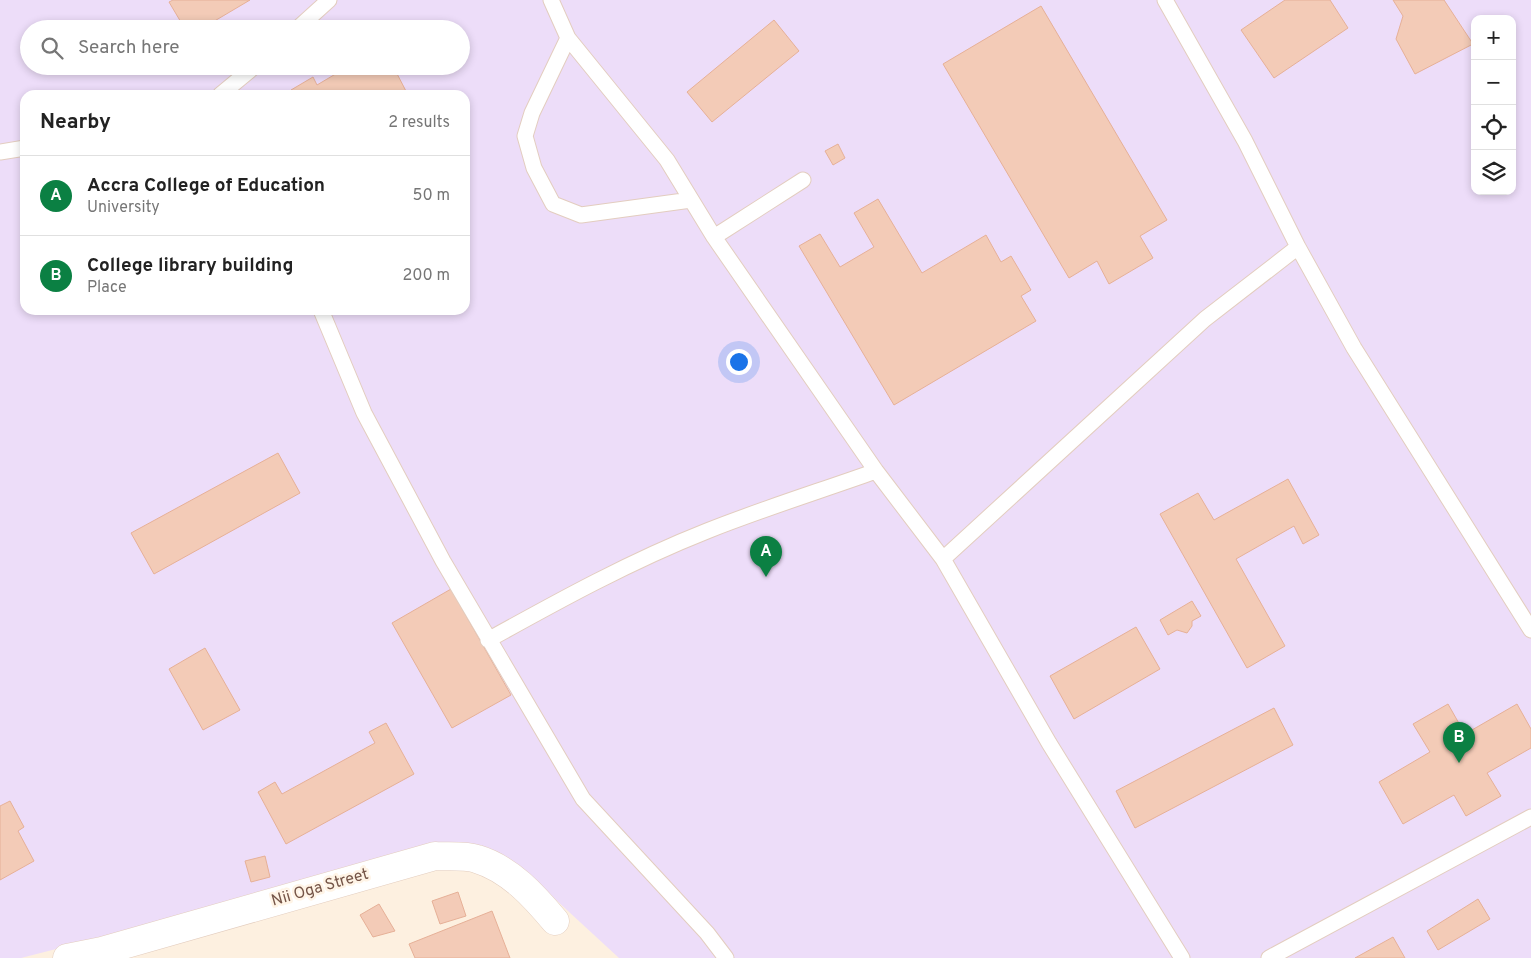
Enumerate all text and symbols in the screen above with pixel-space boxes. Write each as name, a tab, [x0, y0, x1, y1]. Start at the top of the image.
map controls	[1471, 15, 1516, 195]
button: +	[1471, 15, 1516, 60]
search box	[20, 20, 470, 75]
icon: search	[38, 34, 66, 62]
text: Search here	[78, 36, 180, 60]
button: −	[1471, 60, 1516, 105]
button: locate	[1471, 105, 1516, 150]
text: Nearby	[40, 109, 111, 136]
text: 2 results	[388, 113, 450, 133]
button: layers	[1471, 150, 1516, 195]
text: Accra College of Education	[87, 174, 325, 198]
text: A	[50, 186, 62, 206]
text: 50 m	[413, 186, 450, 206]
text: University	[87, 198, 160, 218]
text: College library building	[87, 254, 293, 278]
text: B	[50, 266, 62, 286]
text: 200 m	[402, 266, 450, 286]
text: Place	[87, 278, 127, 298]
your location	[726, 349, 752, 375]
pin: A	[750, 536, 782, 577]
pin: B	[1443, 722, 1475, 763]
street label: Nii Oga Street	[269, 865, 371, 911]

